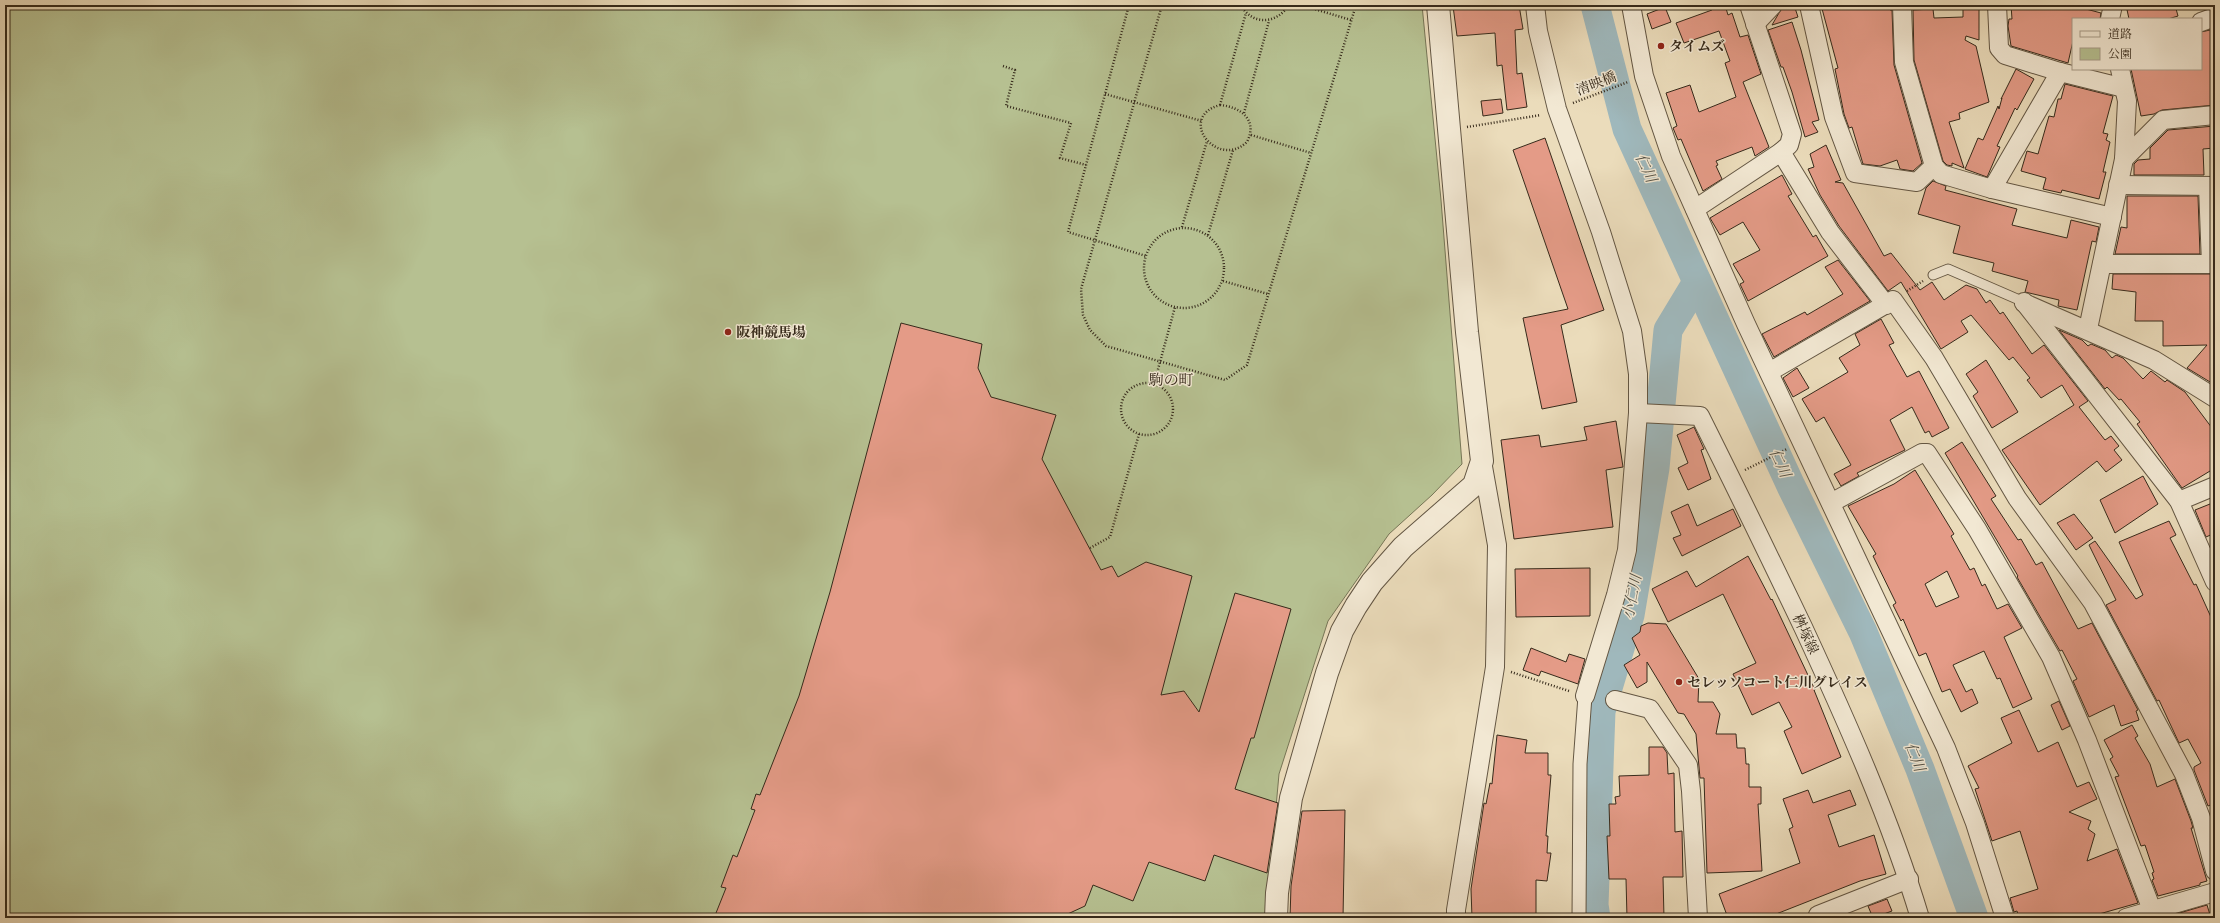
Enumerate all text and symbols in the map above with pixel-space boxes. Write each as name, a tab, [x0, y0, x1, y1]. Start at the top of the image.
legend	[2072, 18, 2202, 70]
text: 道路	[2108, 27, 2132, 41]
place label: タイムズ	[1669, 39, 1725, 54]
marker: タイムズ	[1656, 41, 1666, 51]
text: 公園	[2108, 48, 2132, 61]
street label: 清映橋	[1574, 69, 1618, 98]
water label: 仁川	[1632, 151, 1660, 187]
place label: 阪神競馬場	[736, 325, 806, 340]
marker: 阪神競馬場	[723, 327, 733, 337]
district label: 駒の町	[1148, 372, 1194, 389]
water label: 仁川	[1766, 446, 1794, 482]
water label: 小仁川	[1620, 571, 1646, 621]
street label: 桝塚線	[1790, 612, 1821, 656]
place label: セレッソコート仁川グレイス	[1687, 675, 1868, 690]
marker: セレッソコート仁川グレイス	[1674, 677, 1684, 687]
water label: 仁川	[1901, 740, 1929, 776]

